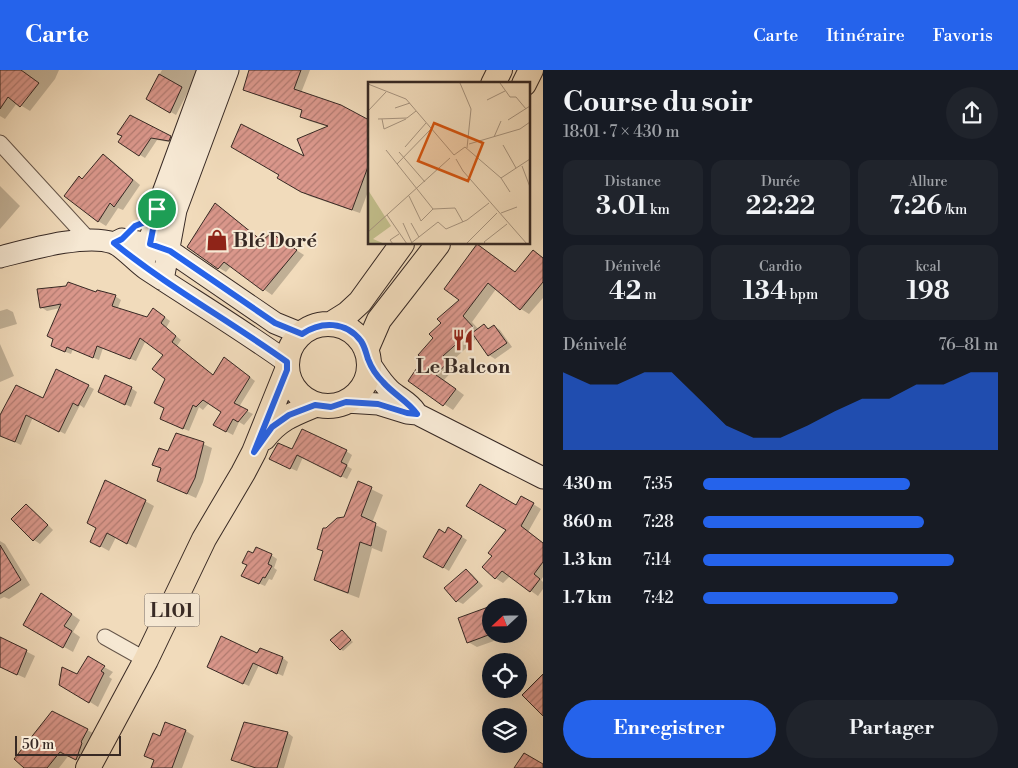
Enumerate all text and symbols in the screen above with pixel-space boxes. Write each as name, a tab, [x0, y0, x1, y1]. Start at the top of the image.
text: Carte	[25, 20, 89, 50]
text: Carte	[753, 24, 798, 47]
text: Itinéraire	[826, 24, 905, 47]
text: Favoris	[933, 24, 993, 47]
inset map	[368, 82, 530, 245]
text: Course du soir	[563, 85, 753, 120]
button: share	[946, 87, 998, 139]
text: 18:01 · 7 × 430 m	[563, 122, 679, 142]
text: Distance	[605, 173, 661, 191]
text: Durée	[761, 173, 800, 191]
text: Allure	[909, 173, 948, 191]
pin	[136, 188, 178, 230]
text: 3.01	[596, 191, 647, 222]
text: 22:22	[746, 191, 815, 222]
text: 7:26	[889, 191, 942, 222]
icon: arrive	[143, 195, 171, 223]
text: km	[647, 201, 670, 219]
text: /km	[942, 201, 967, 219]
shop icon: Blé Doré	[204, 227, 230, 253]
place label: Blé Doré	[233, 229, 317, 254]
text: Dénivelé	[605, 258, 661, 276]
text: Cardio	[759, 258, 802, 276]
text: kcal	[915, 258, 941, 276]
text: 42	[609, 276, 641, 307]
text: 134	[743, 276, 787, 307]
text: 198	[907, 276, 950, 307]
text: m	[641, 286, 657, 304]
text: bpm	[787, 286, 818, 304]
restaurant icon: Le Balcon	[450, 327, 476, 353]
text: Dénivelé	[563, 335, 627, 355]
text: 76–81 m	[938, 335, 998, 355]
place label: Le Balcon	[416, 355, 511, 380]
text: 430 m	[563, 474, 612, 494]
text: 7:35	[643, 474, 673, 494]
text: 860 m	[563, 512, 612, 532]
text: 7:28	[643, 512, 674, 532]
text: 1.3 km	[563, 550, 612, 570]
text: 7:14	[643, 550, 671, 570]
text: 1.7 km	[563, 588, 612, 608]
text: 7:42	[643, 588, 674, 608]
road number: L101	[144, 594, 200, 626]
north arrow	[482, 598, 528, 642]
map controls	[482, 598, 527, 753]
button: locate	[482, 653, 527, 698]
button: Enregistrer	[563, 700, 776, 758]
button: Partager	[786, 700, 998, 758]
button: layers	[482, 708, 527, 753]
scale bar	[15, 733, 121, 756]
text: 50 m	[22, 736, 54, 754]

